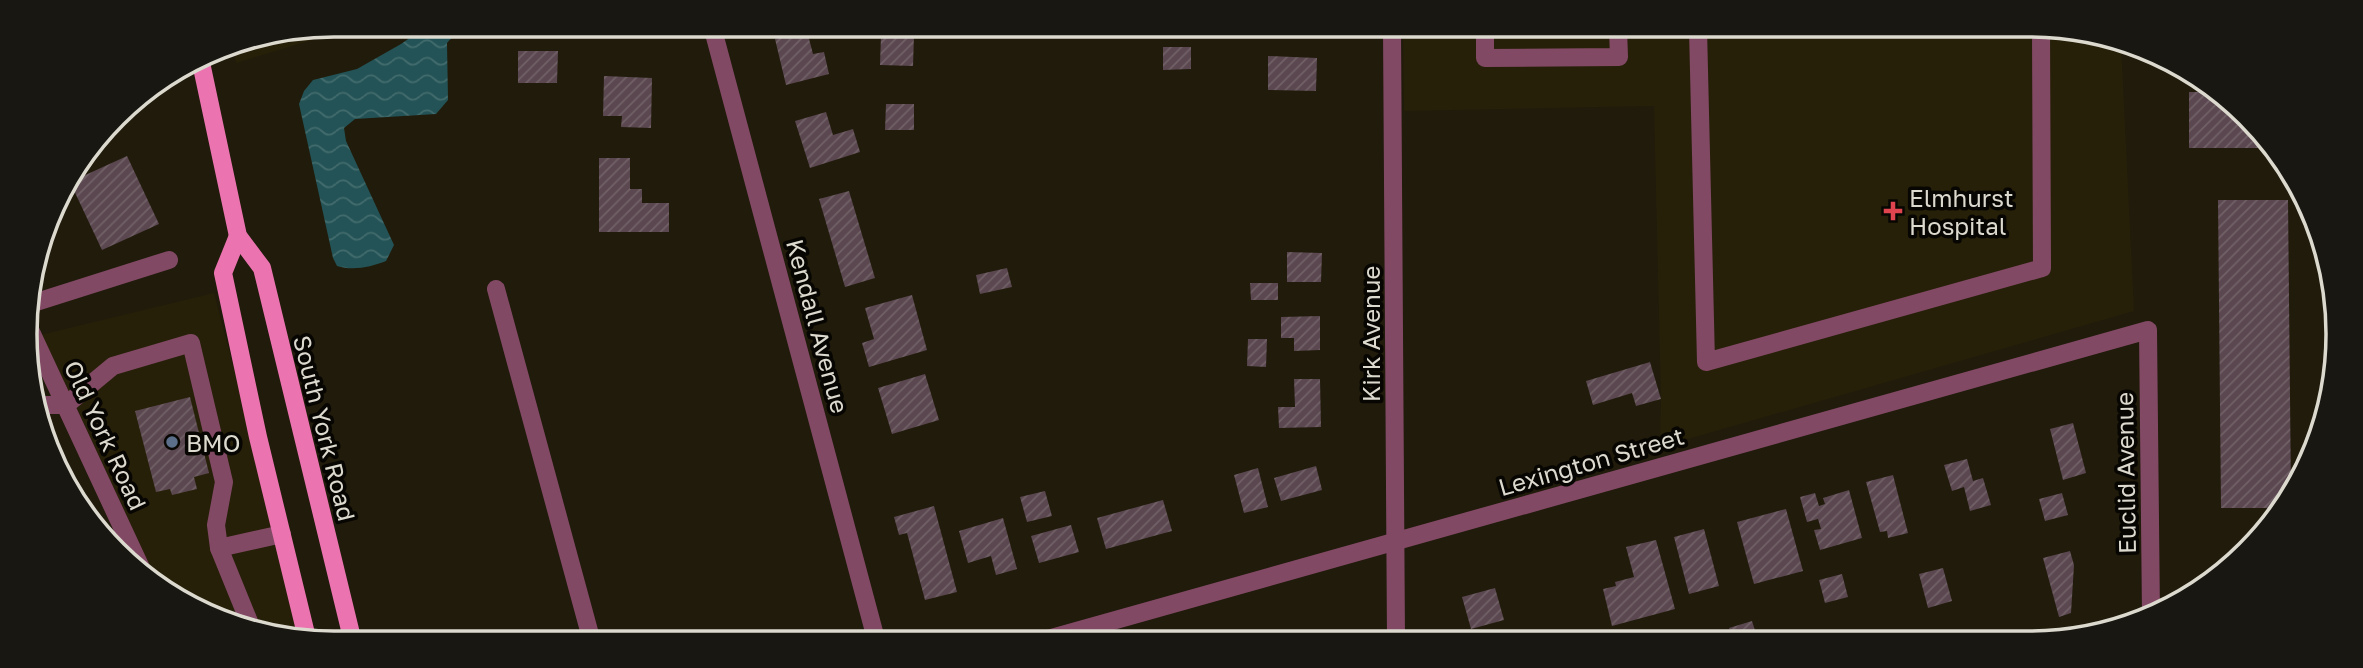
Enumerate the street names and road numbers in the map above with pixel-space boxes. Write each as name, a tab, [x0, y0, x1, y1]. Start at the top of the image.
street label: Kendall Avenue	[781, 236, 855, 416]
street label: Kirk Avenue	[1356, 266, 1385, 402]
street label: South York Road	[288, 332, 362, 524]
street label: Old York Road	[59, 356, 153, 514]
street label: Euclid Avenue	[2109, 392, 2141, 554]
street label: Lexington Street	[1495, 421, 1687, 501]

